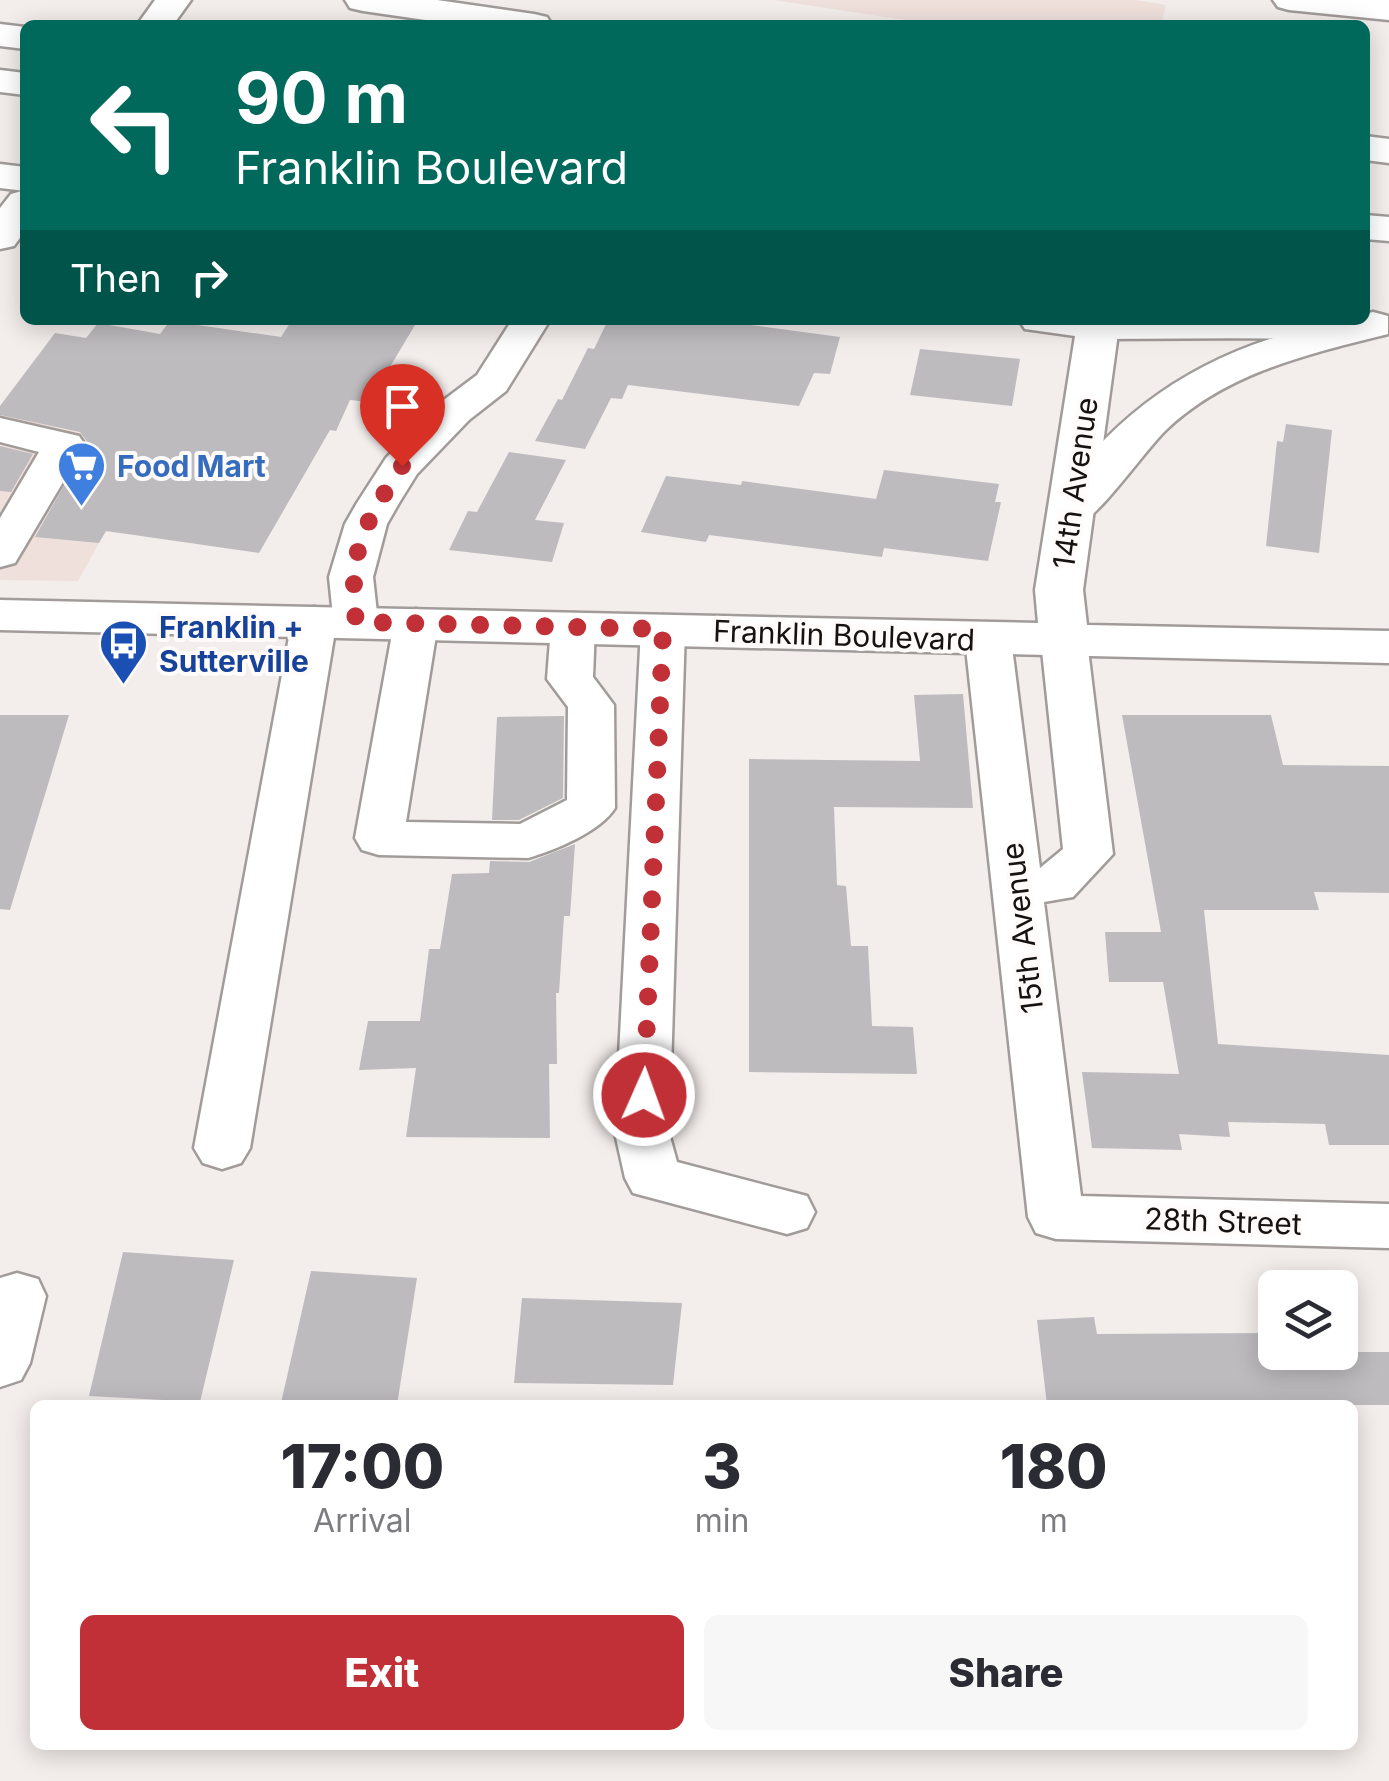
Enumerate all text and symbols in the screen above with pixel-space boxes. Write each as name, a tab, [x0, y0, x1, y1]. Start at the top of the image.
text: 90 m	[235, 55, 408, 140]
icon: left	[70, 60, 200, 190]
text: Franklin Boulevard	[235, 140, 628, 195]
icon: right	[182, 250, 237, 305]
text: Then	[70, 255, 162, 301]
pin	[360, 364, 445, 467]
icon: arrive	[375, 379, 430, 434]
street label: 14th Avenue	[1045, 395, 1105, 571]
supermarket icon: Food Mart	[56, 440, 108, 508]
place label: Food Mart	[117, 448, 266, 484]
place label: Franklin + Sutterville	[159, 609, 309, 679]
street label: Franklin Boulevard	[712, 612, 976, 658]
bus stop icon: Franklin + Sutterville	[98, 618, 150, 686]
street label: 15th Avenue	[994, 841, 1050, 1015]
position arrow	[592, 1043, 696, 1147]
street label: 28th Street	[1144, 1200, 1303, 1242]
map controls	[1258, 1270, 1358, 1370]
button: layers	[1258, 1270, 1358, 1370]
text: 17:00	[280, 1430, 444, 1502]
text: 3	[702, 1430, 742, 1502]
text: 180	[1000, 1430, 1108, 1502]
text: Arrival	[313, 1501, 412, 1540]
text: min	[695, 1501, 749, 1540]
text: m	[1040, 1501, 1068, 1540]
button: Exit	[80, 1615, 684, 1730]
button: Share	[704, 1615, 1308, 1730]

